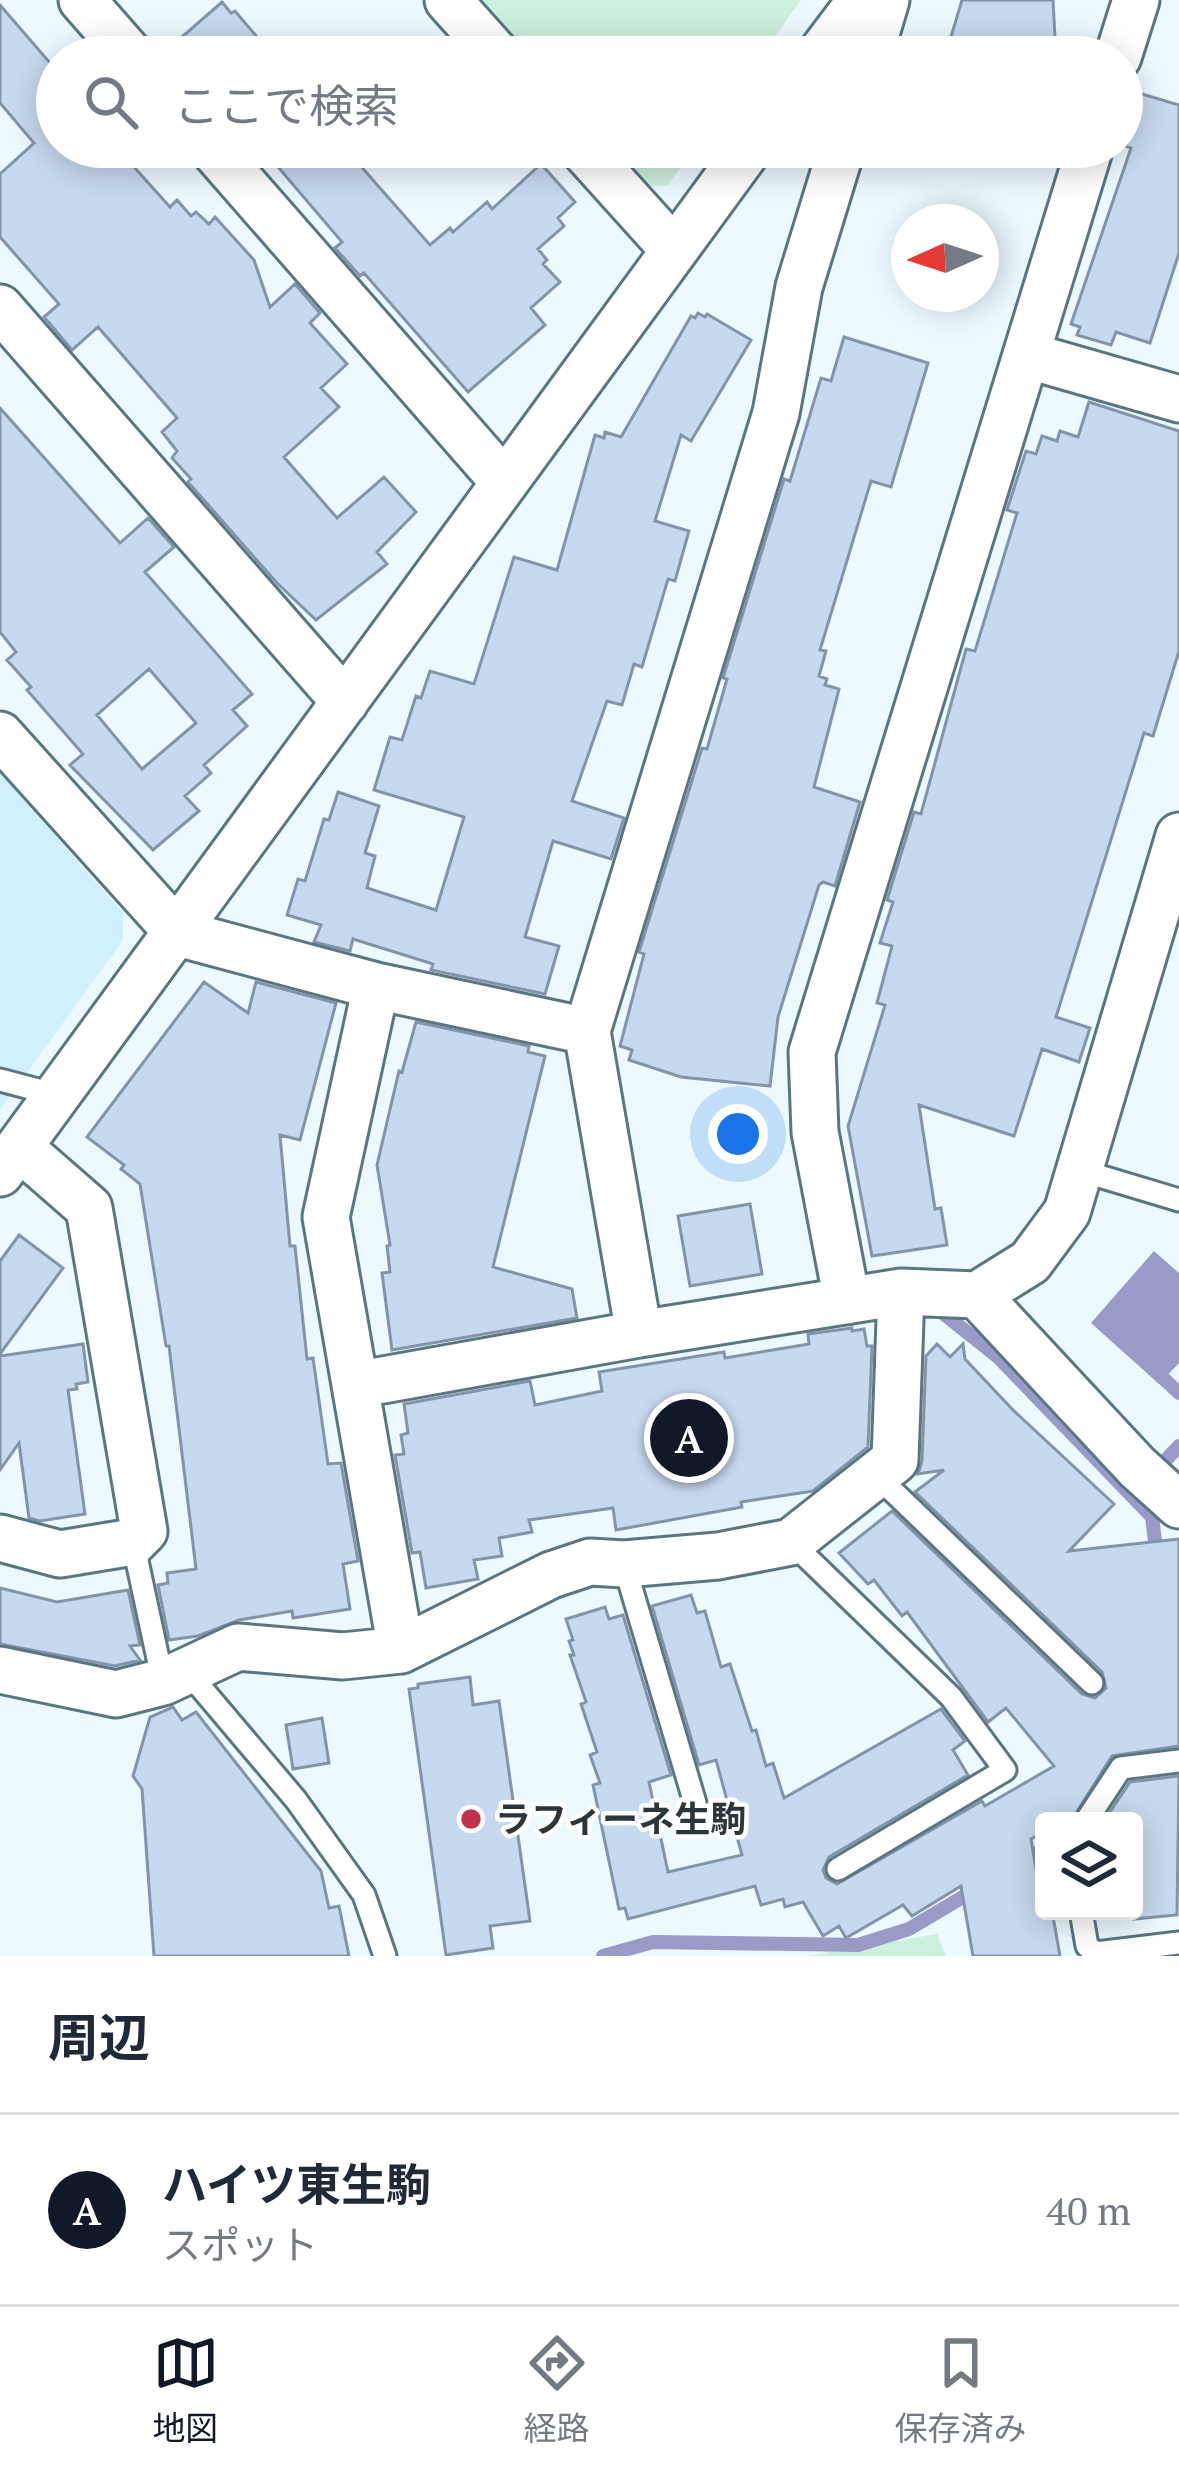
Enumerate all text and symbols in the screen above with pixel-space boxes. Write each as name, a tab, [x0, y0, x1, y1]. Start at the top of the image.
search box	[36, 36, 1143, 168]
icon: search	[78, 69, 144, 135]
text: ここで検索	[174, 75, 399, 135]
north arrow	[891, 204, 999, 312]
your location	[708, 1104, 768, 1164]
pin: A	[650, 1393, 728, 1483]
place label: ラフィーネ生駒	[495, 1795, 746, 1842]
marker: ラフィーネ生駒	[458, 1806, 484, 1832]
map controls	[1035, 1812, 1143, 1920]
button: layers	[1035, 1812, 1143, 1920]
text: 周辺	[48, 2003, 150, 2071]
text: ハイツ東生駒	[162, 2154, 431, 2214]
text: A	[73, 2184, 101, 2236]
text: 40 m	[1046, 2184, 1131, 2236]
text: スポット	[162, 2218, 318, 2270]
tab: 地図	[153, 2330, 219, 2450]
tab: 経路	[524, 2330, 590, 2450]
tab: 保存済み	[895, 2330, 1027, 2450]

